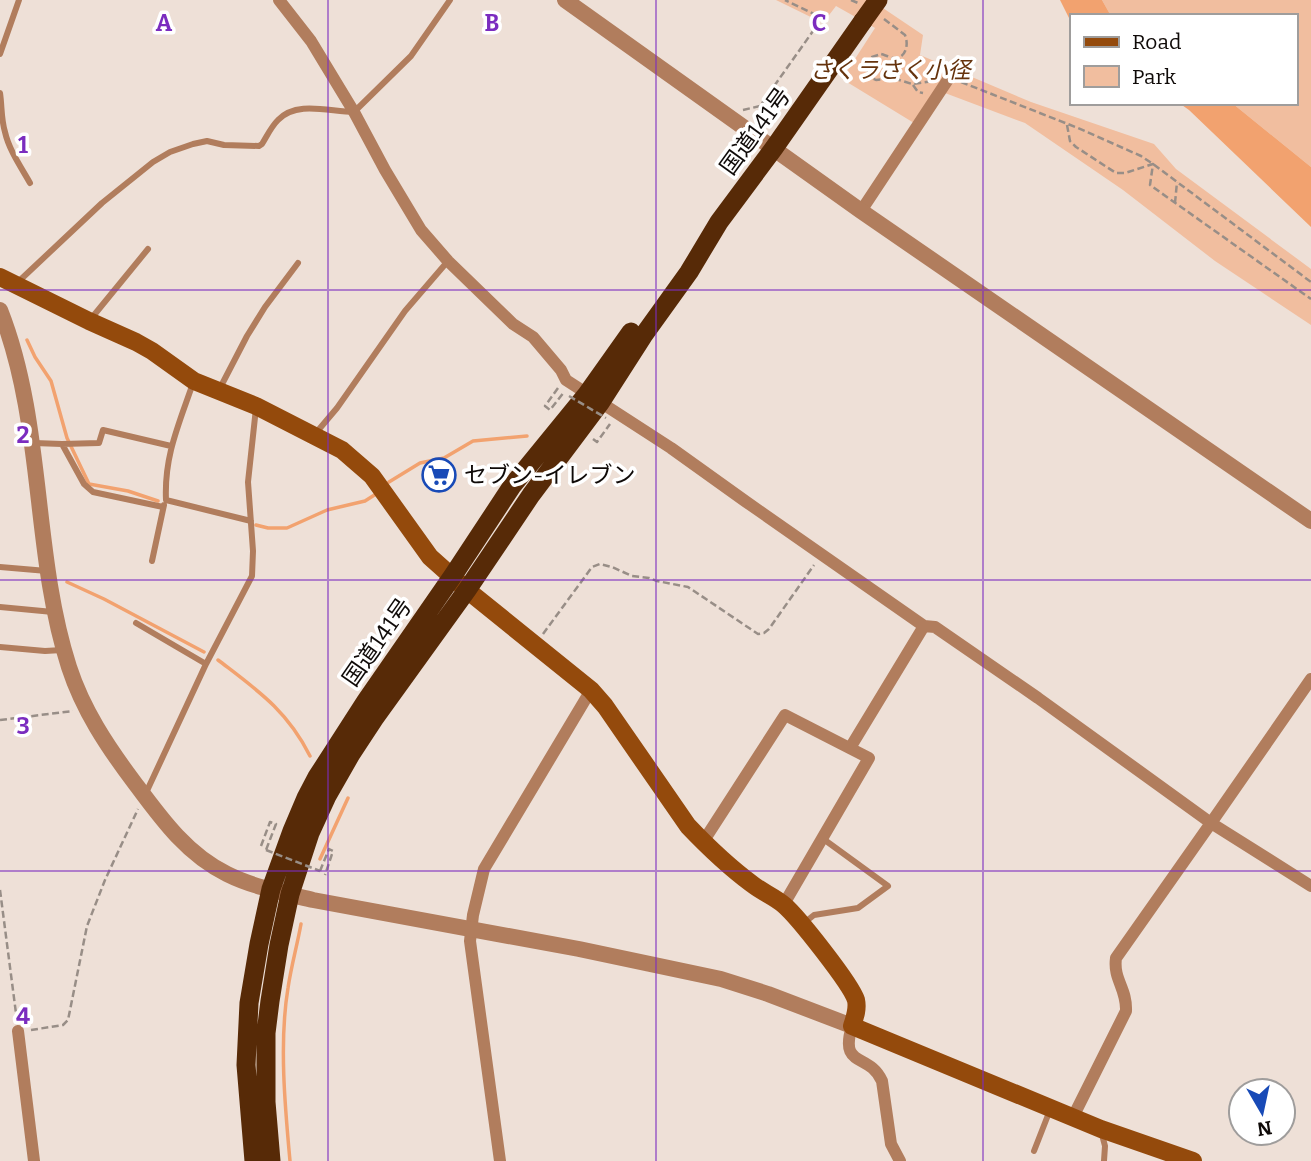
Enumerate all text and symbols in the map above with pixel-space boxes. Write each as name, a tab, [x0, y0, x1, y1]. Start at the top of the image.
text: A	[156, 9, 173, 37]
text: B	[485, 9, 499, 37]
text: C	[812, 9, 826, 37]
legend	[1070, 14, 1297, 105]
text: Road	[1132, 29, 1181, 55]
park label: さくラさく小径	[810, 56, 974, 84]
text: Park	[1132, 64, 1176, 90]
street label: 国道141号	[714, 82, 796, 180]
text: 1	[18, 131, 28, 159]
text: 2	[17, 421, 30, 449]
supermarket icon: セブン-イレブン	[420, 456, 458, 494]
place label: セブン-イレブン	[464, 461, 636, 489]
street label: 国道141号	[337, 593, 417, 691]
text: 3	[16, 712, 30, 740]
text: 4	[16, 1002, 30, 1030]
north arrow	[1227, 1077, 1297, 1147]
text: N	[1255, 1116, 1274, 1141]

